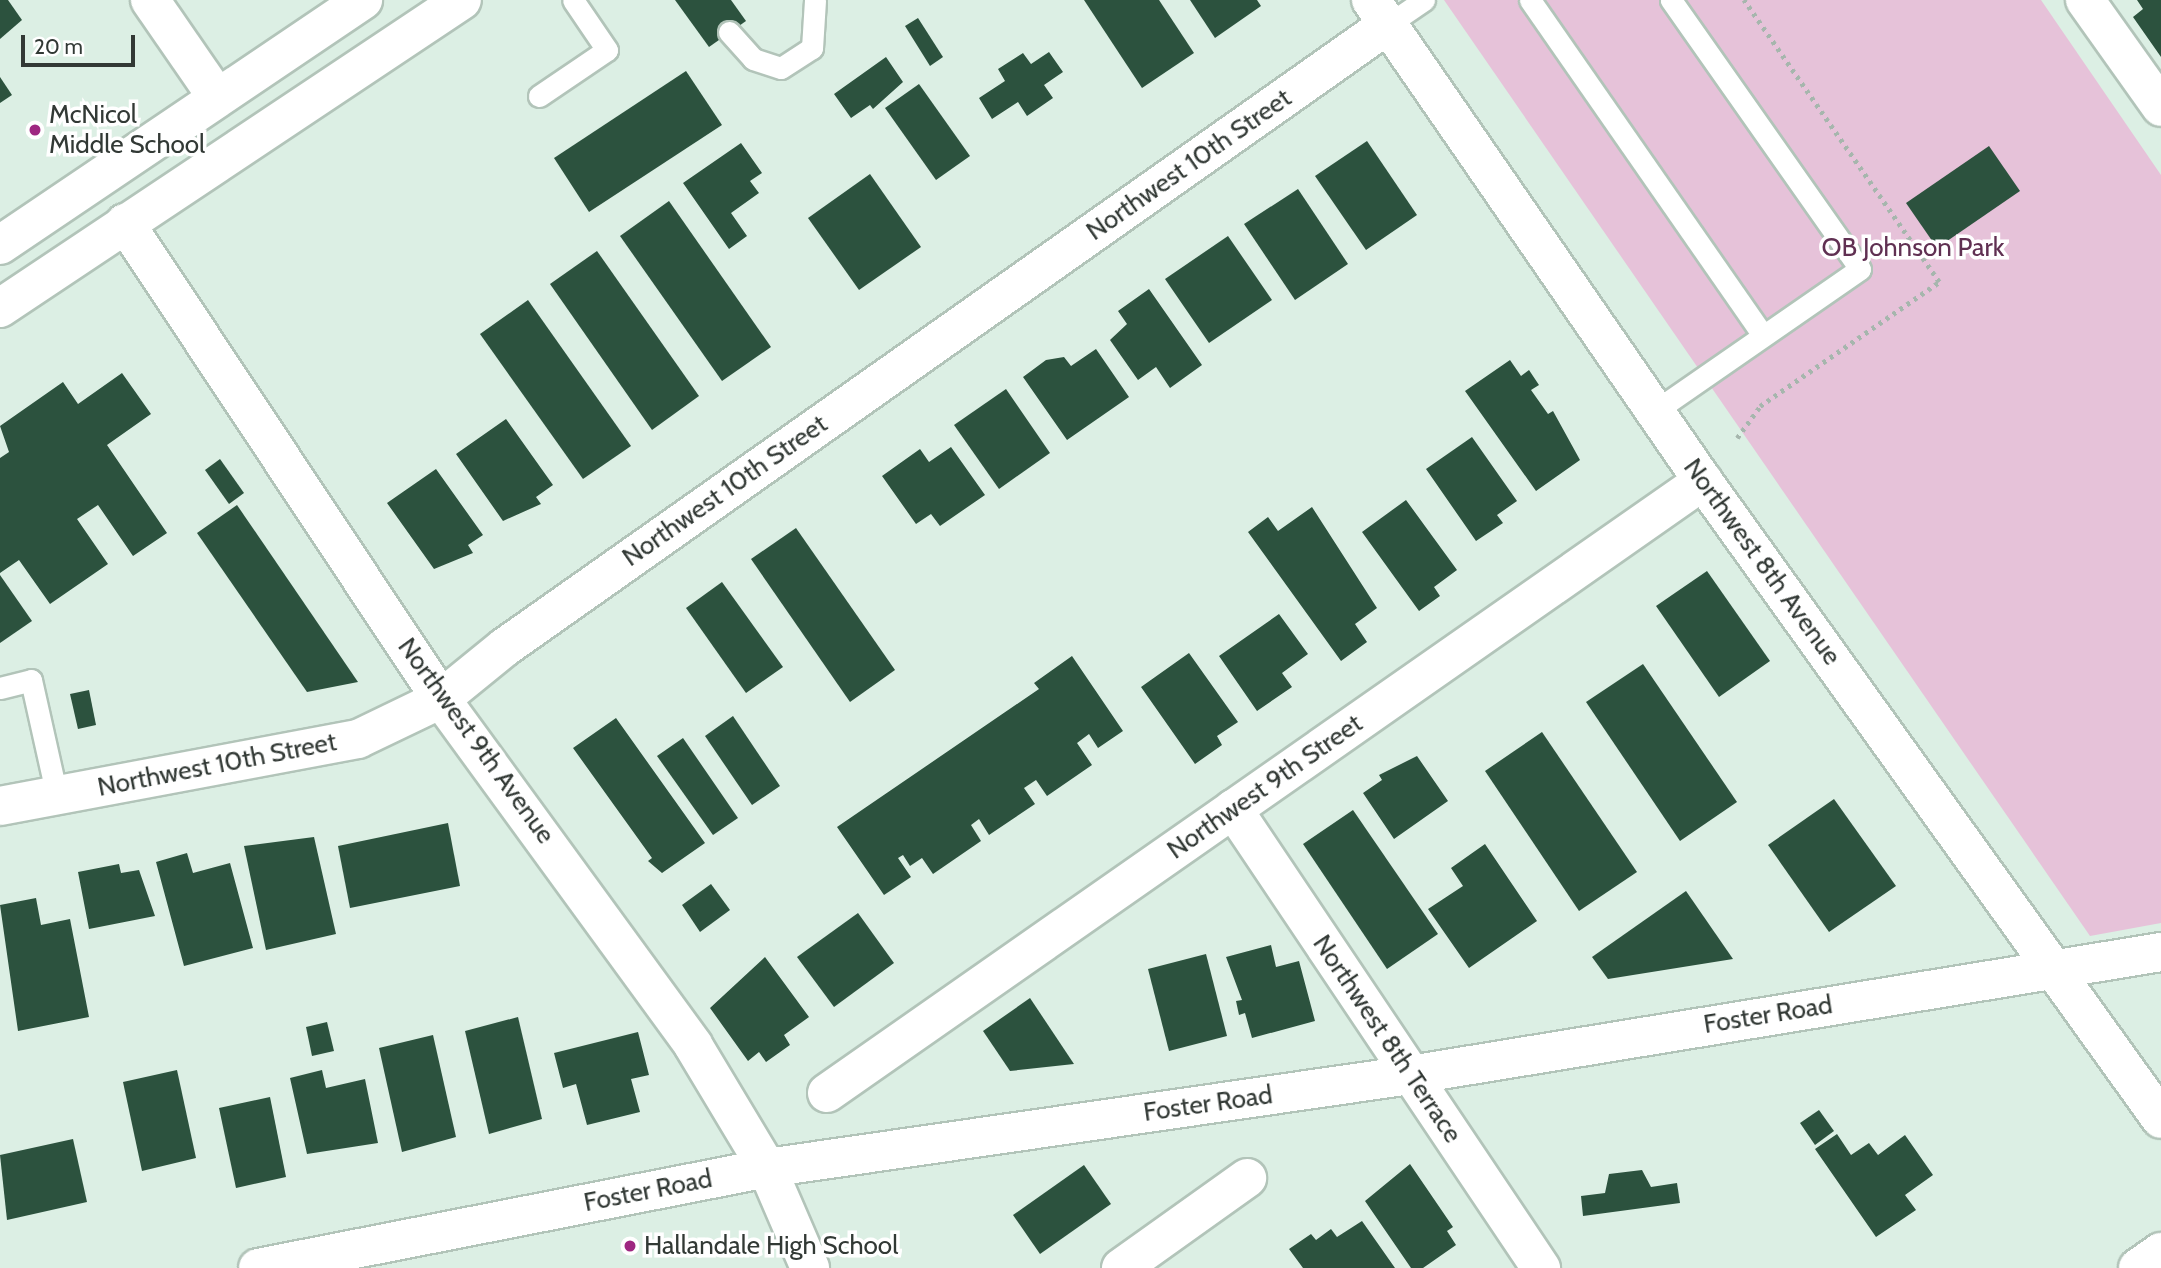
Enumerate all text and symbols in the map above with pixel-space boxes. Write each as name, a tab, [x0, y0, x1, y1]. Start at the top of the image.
scale bar	[24, 21, 138, 65]
text: 20 m	[34, 34, 83, 59]
street label: Northwest 10th Street	[1081, 83, 1297, 247]
place label: McNicol Middle School	[49, 99, 205, 160]
marker: McNicol Middle School	[27, 122, 43, 138]
park label: OB Johnson Park	[1822, 232, 2004, 264]
street label: Northwest 10th Street	[617, 409, 833, 573]
street label: Northwest 8th Avenue	[1677, 453, 1847, 671]
street label: Northwest 9th Avenue	[391, 632, 561, 850]
street label: Northwest 9th Street	[1162, 708, 1368, 866]
street label: Northwest 10th Street	[95, 727, 339, 803]
street label: Northwest 8th Terrace	[1306, 929, 1468, 1149]
street label: Foster Road	[1701, 989, 1835, 1041]
street label: Foster Road	[1141, 1080, 1275, 1128]
street label: Foster Road	[581, 1163, 715, 1219]
place label: Hallandale High School	[644, 1230, 898, 1262]
marker: Hallandale High School	[622, 1238, 638, 1254]

